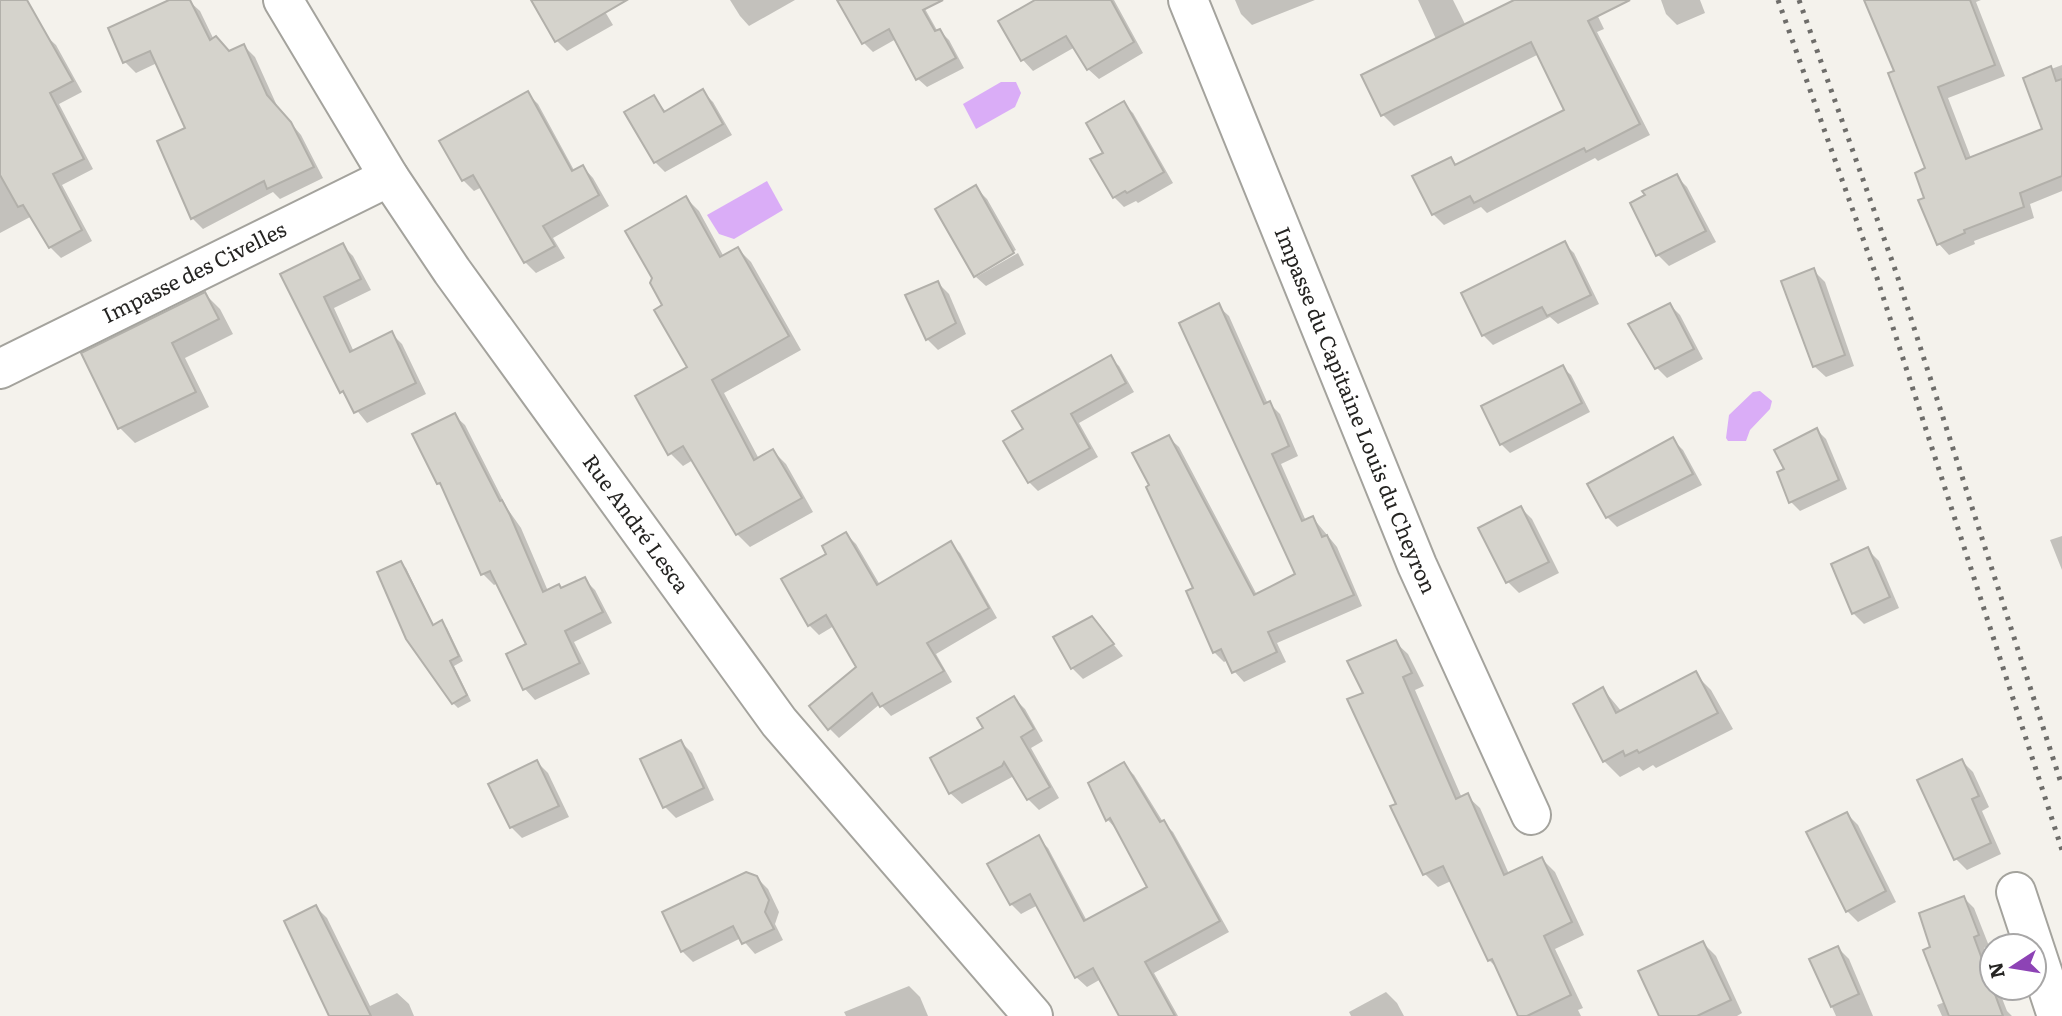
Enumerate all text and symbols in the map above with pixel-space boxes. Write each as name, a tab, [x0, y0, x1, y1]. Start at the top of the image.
street label: Impasse des Civelles	[96, 212, 291, 329]
street label: Impasse du Capitaine Louis du Cheyron	[1268, 221, 1446, 598]
street label: Rue André Lesca	[577, 447, 699, 599]
north arrow	[1978, 932, 2048, 1002]
text: N	[1980, 960, 2011, 981]

